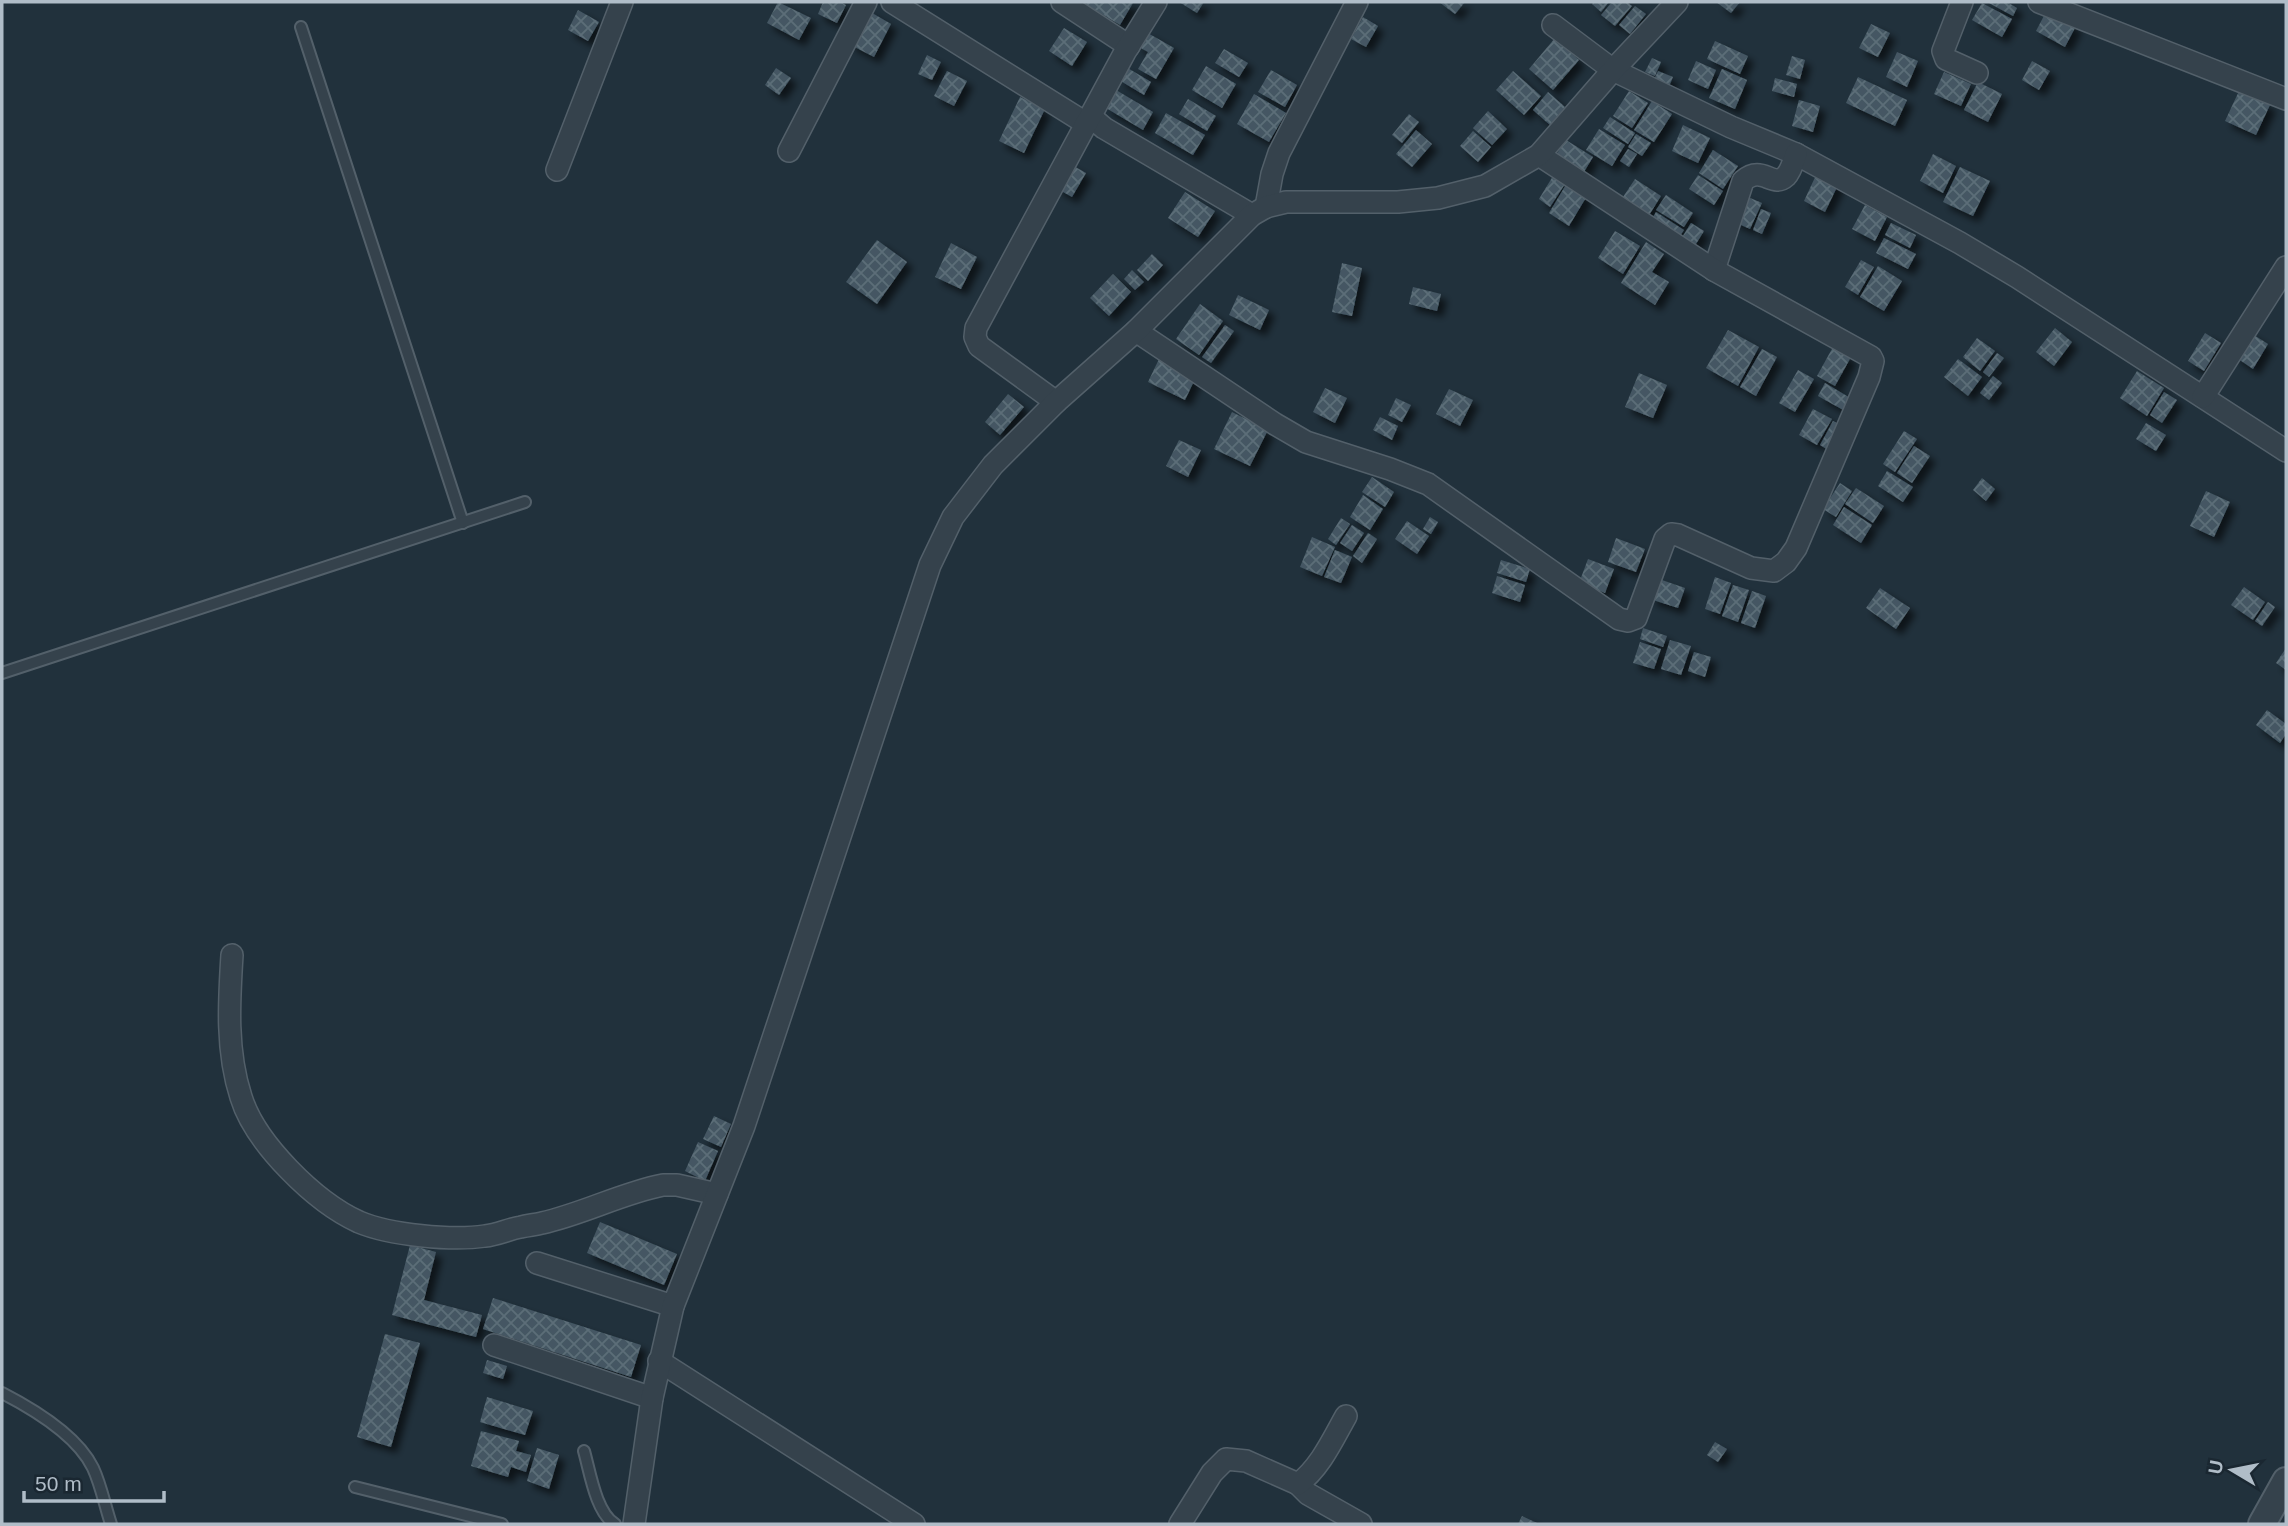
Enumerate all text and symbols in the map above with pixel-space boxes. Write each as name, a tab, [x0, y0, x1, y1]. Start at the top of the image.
north arrow	[2197, 1435, 2267, 1505]
text: U	[2204, 1459, 2227, 1476]
scale bar	[24, 1460, 164, 1504]
text: 50 m	[35, 1472, 82, 1495]

